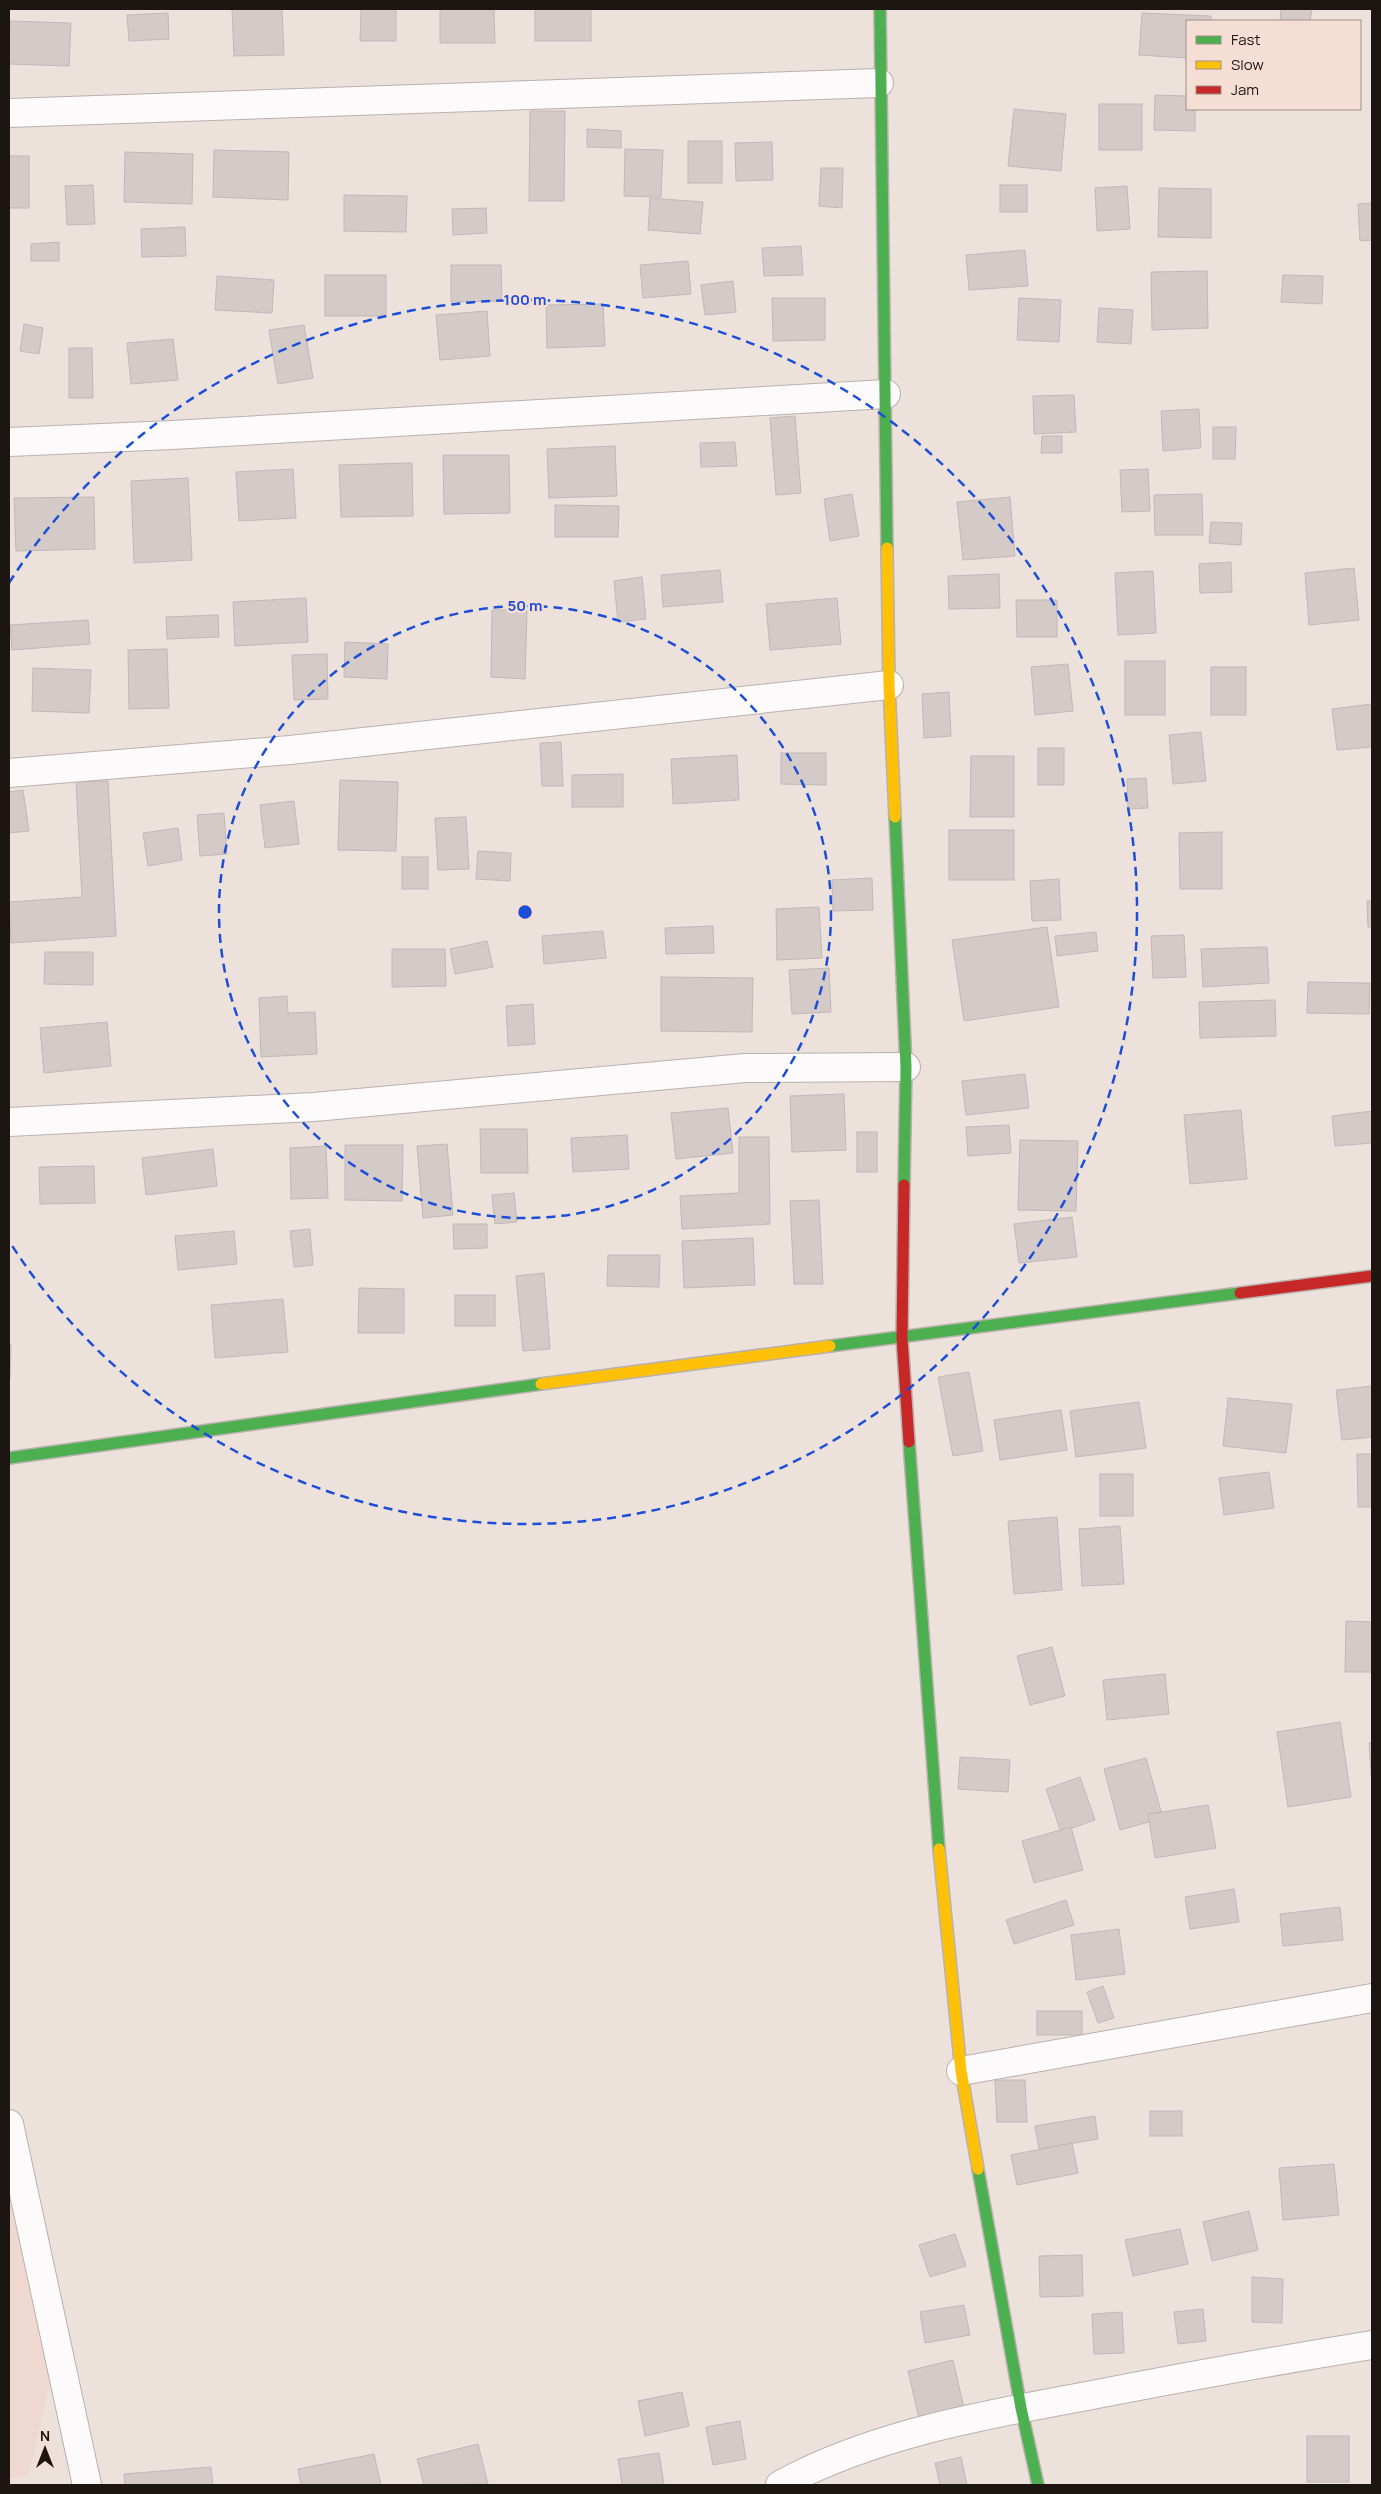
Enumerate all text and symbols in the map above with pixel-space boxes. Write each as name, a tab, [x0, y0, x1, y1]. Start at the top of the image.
legend	[1186, 20, 1361, 110]
text: Fast	[1231, 29, 1260, 50]
text: Slow	[1231, 54, 1264, 75]
text: Jam	[1231, 79, 1259, 100]
text: 100 m	[504, 289, 546, 310]
text: 50 m	[507, 595, 543, 616]
centre of rings	[516, 903, 534, 921]
north arrow	[20, 2424, 70, 2474]
text: N	[40, 2426, 50, 2445]

